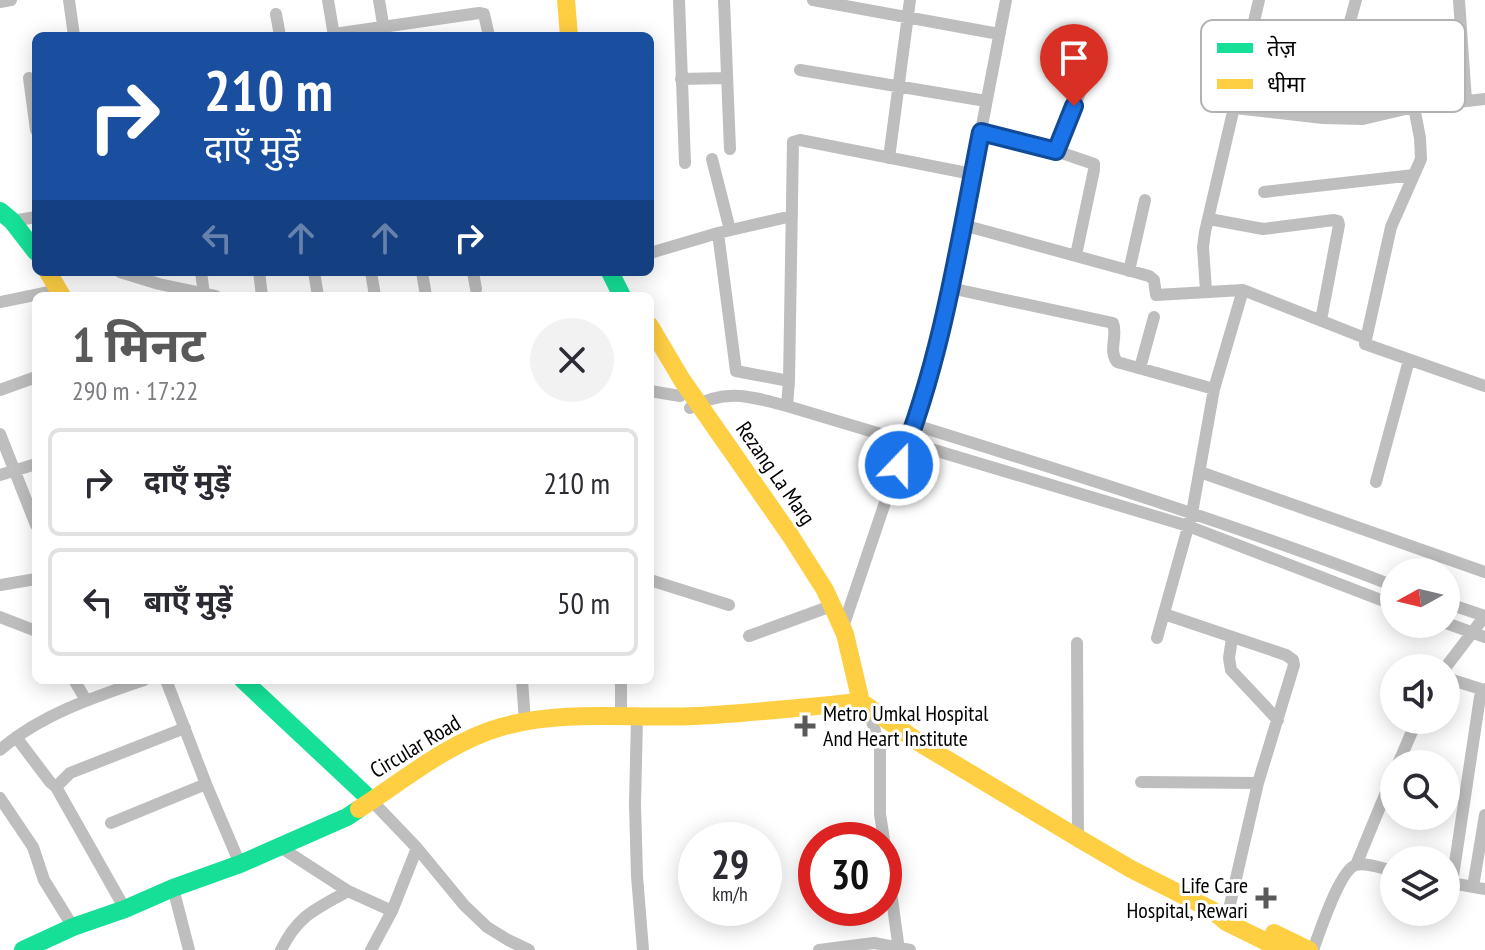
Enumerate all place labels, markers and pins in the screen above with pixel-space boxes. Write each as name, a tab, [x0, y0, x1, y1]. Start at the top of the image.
pin	[1040, 24, 1108, 106]
place label: Metro Umkal Hospital And Heart Institute	[823, 699, 989, 752]
marker: Metro Umkal Hospital And Heart Institute	[794, 715, 816, 737]
place label: Life Care Hospital, Rewari	[1126, 871, 1248, 924]
marker: Life Care Hospital, Rewari	[1255, 887, 1277, 909]

